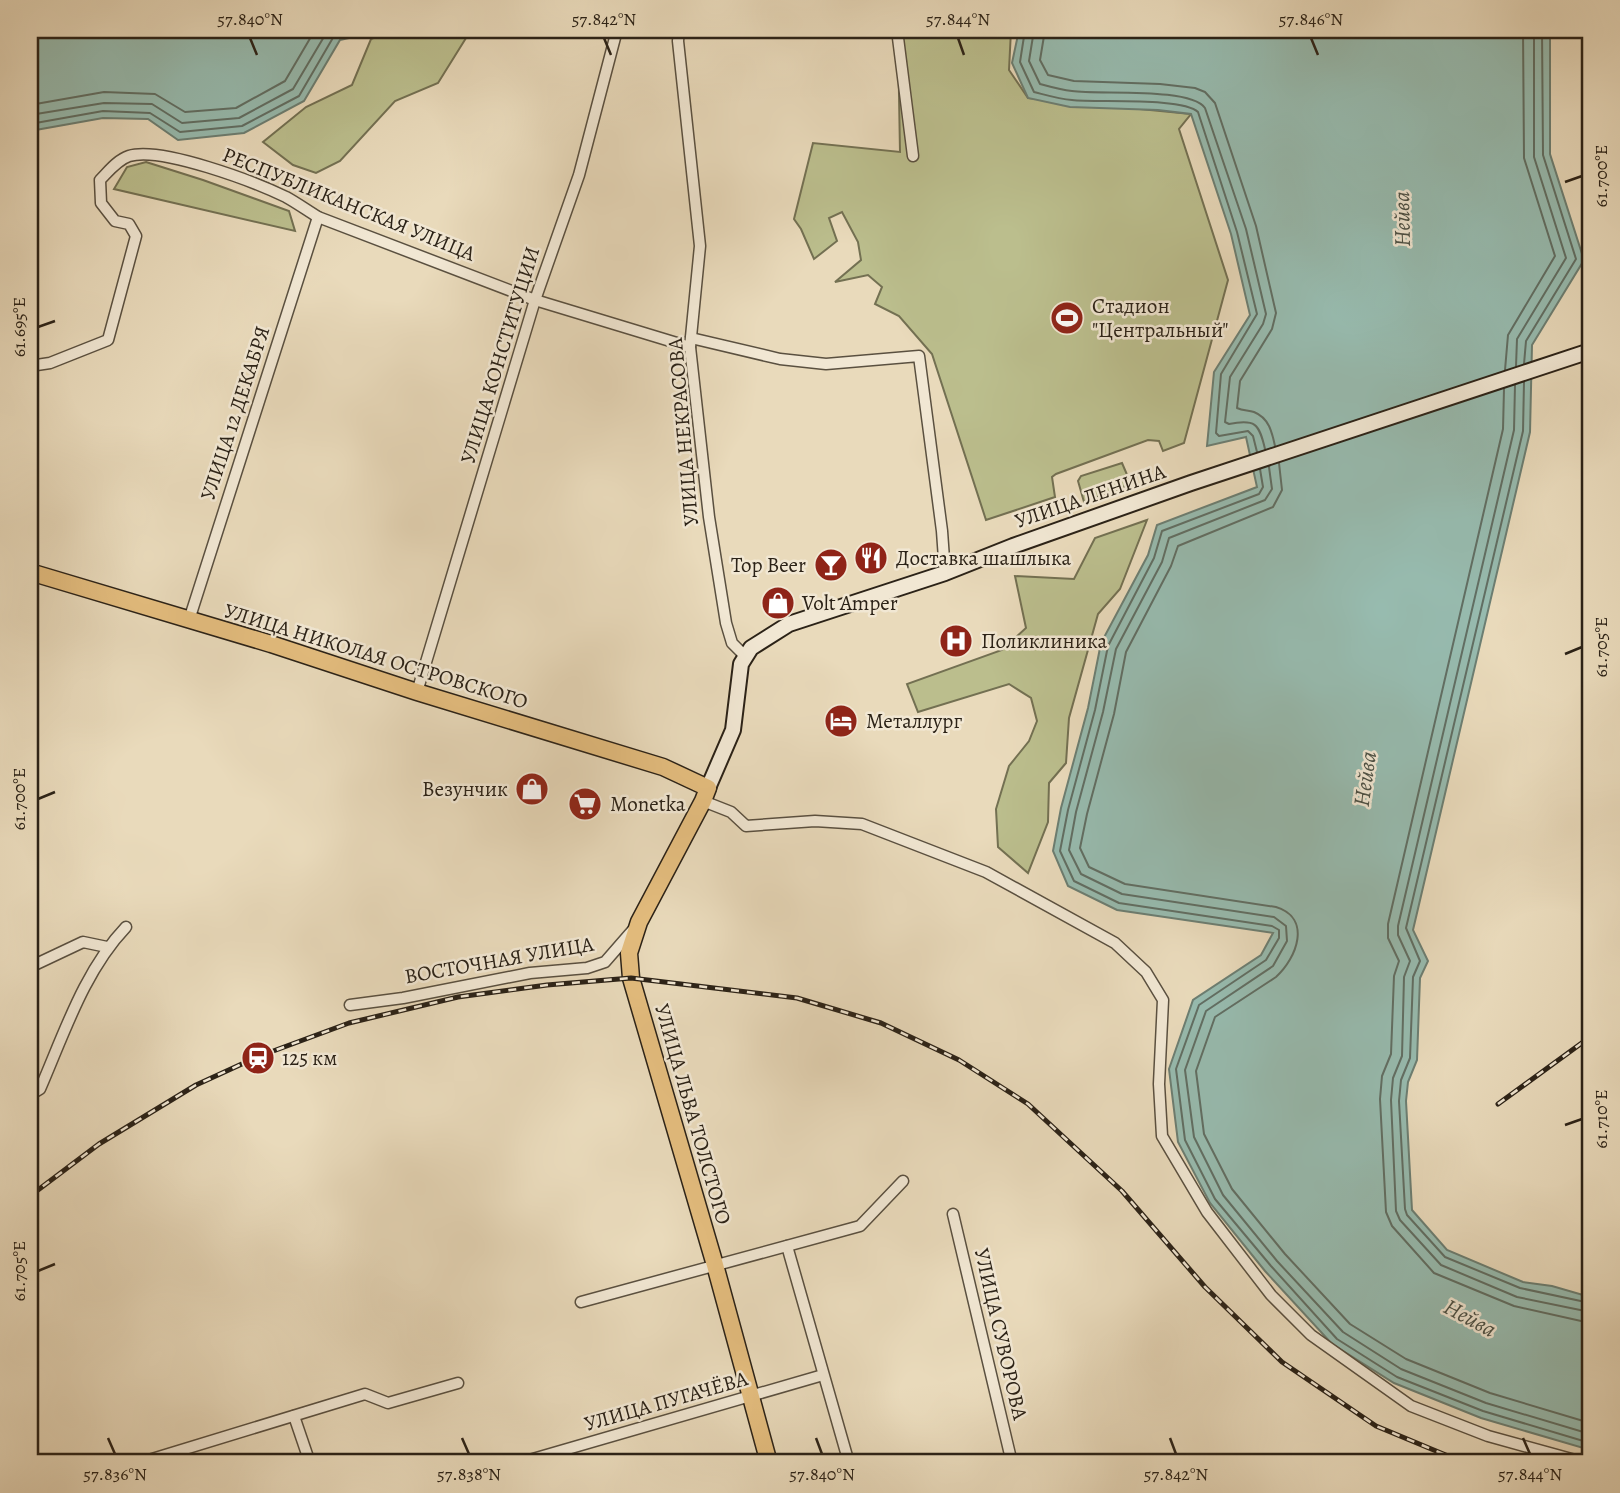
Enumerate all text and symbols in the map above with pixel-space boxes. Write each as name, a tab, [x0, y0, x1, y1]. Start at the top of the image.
text: 57.840°N	[217, 7, 283, 31]
text: 57.842°N	[572, 7, 636, 31]
text: 57.844°N	[926, 7, 990, 31]
text: 57.846°N	[1279, 7, 1343, 31]
street label: РЕСПУБЛИКАНСКАЯ УЛИЦА	[218, 140, 480, 268]
text: 61.700°E	[1589, 145, 1613, 207]
water label: Нейва	[1386, 191, 1418, 247]
street label: УЛИЦА КОНСТИТУЦИИ	[454, 243, 546, 467]
place label: Стадион "Центральный"	[1092, 292, 1228, 344]
text: 61.695°E	[7, 297, 31, 357]
sports icon: Стадион "Центральный"	[1048, 299, 1086, 337]
street label: УЛИЦА 12 ДЕКАБРЯ	[194, 322, 276, 504]
street label: УЛИЦА НЕКРАСОВА	[661, 336, 705, 527]
street label: УЛИЦА ЛЕНИНА	[1011, 457, 1170, 535]
restaurant icon: Доставка шашлыка	[852, 539, 890, 577]
place label: Доставка шашлыка	[896, 544, 1071, 572]
bar icon: Top Beer	[812, 546, 850, 584]
place label: Top Beer	[731, 551, 806, 579]
shop icon: Volt Amper	[759, 584, 797, 622]
place label: Volt Amper	[801, 589, 898, 617]
street label: УЛИЦА НИКОЛАЯ ОСТРОВСКОГО	[221, 596, 531, 716]
text: 61.705°E	[1589, 617, 1613, 677]
hospital icon: Поликлиника	[937, 622, 975, 660]
place label: Поликлиника	[981, 627, 1108, 655]
hotel icon: Металлург	[822, 702, 860, 740]
place label: Металлург	[866, 707, 962, 735]
water label: Нейва	[1346, 749, 1384, 809]
text: 61.700°E	[7, 768, 31, 830]
shop icon: Везунчик	[513, 770, 551, 808]
place label: Везунчик	[422, 775, 508, 803]
supermarket icon: Monetka	[566, 785, 604, 823]
place label: Monetka	[610, 790, 686, 818]
street label: ВОСТОЧНАЯ УЛИЦА	[402, 929, 596, 990]
street label: УЛИЦА ЛЬВА ТОЛСТОГО	[648, 1000, 738, 1228]
station icon: 125 км	[239, 1039, 277, 1077]
place label: 125 км	[282, 1044, 337, 1072]
text: 61.710°E	[1589, 1089, 1613, 1149]
text: 61.705°E	[7, 1241, 31, 1301]
street label: УЛИЦА СУВОРОВА	[968, 1245, 1035, 1423]
water label: Нейва	[1438, 1291, 1502, 1345]
street label: УЛИЦА ПУГАЧЁВА	[581, 1364, 752, 1438]
text: 57.836°N	[83, 1462, 147, 1486]
text: 57.838°N	[437, 1462, 501, 1486]
text: 57.840°N	[789, 1462, 855, 1486]
text: 57.842°N	[1144, 1462, 1208, 1486]
text: 57.844°N	[1498, 1462, 1562, 1486]

